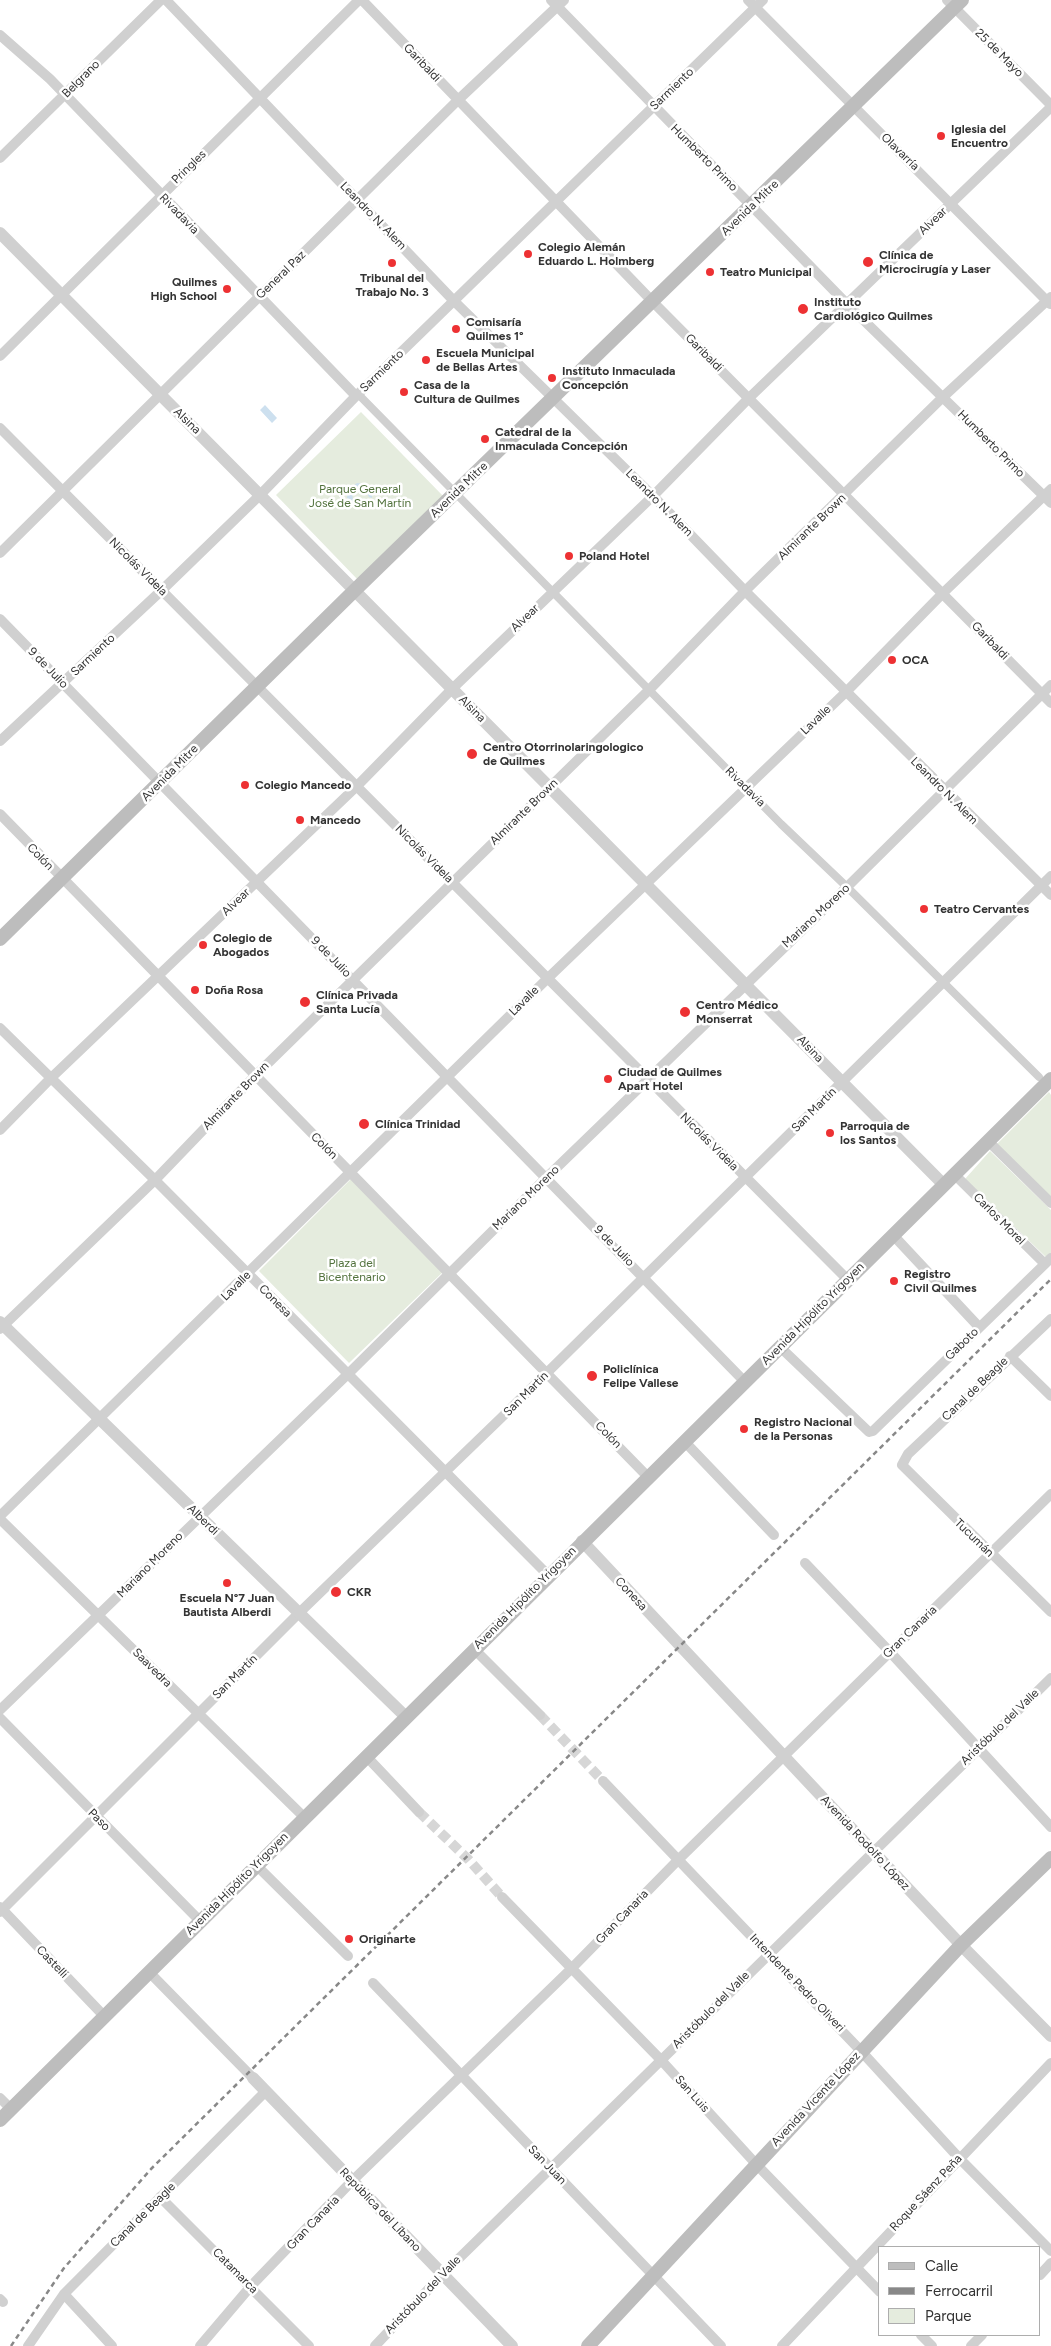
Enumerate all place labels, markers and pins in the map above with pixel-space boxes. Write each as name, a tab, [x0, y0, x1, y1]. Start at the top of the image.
place label: Iglesia del Encuentro	[951, 122, 1008, 150]
marker: Iglesia del Encuentro	[935, 130, 947, 142]
place label: Colegio Alemán Eduardo L. Holmberg	[538, 240, 654, 268]
marker: Colegio Alemán Eduardo L. Holmberg	[522, 248, 534, 260]
place label: Clínica de Microcirugía y Laser	[879, 248, 991, 276]
marker: Clínica de Microcirugía y Laser	[861, 255, 875, 269]
marker: Tribunal del Trabajo No. 3	[386, 257, 398, 269]
place label: Teatro Municipal	[720, 265, 812, 279]
marker: Teatro Municipal	[704, 266, 716, 278]
place label: Tribunal del Trabajo No. 3	[355, 271, 429, 299]
place label: Quilmes High School	[150, 275, 217, 303]
marker: Quilmes High School	[221, 283, 233, 295]
place label: Instituto Cardiológico Quilmes	[814, 295, 933, 323]
marker: Instituto Cardiológico Quilmes	[796, 302, 810, 316]
place label: Comisaría Quilmes 1°	[466, 315, 524, 343]
marker: Comisaría Quilmes 1°	[450, 323, 462, 335]
place label: Escuela Municipal de Bellas Artes	[436, 346, 534, 374]
marker: Escuela Municipal de Bellas Artes	[420, 354, 432, 366]
place label: Instituto Inmaculada Concepción	[562, 364, 675, 392]
marker: Instituto Inmaculada Concepción	[546, 372, 558, 384]
place label: Casa de la Cultura de Quilmes	[414, 378, 520, 406]
marker: Casa de la Cultura de Quilmes	[398, 386, 410, 398]
place label: Catedral de la Inmaculada Concepción	[495, 425, 628, 453]
marker: Catedral de la Inmaculada Concepción	[479, 433, 491, 445]
place label: Poland Hotel	[579, 549, 650, 563]
marker: Poland Hotel	[563, 550, 575, 562]
place label: OCA	[902, 653, 929, 667]
marker: OCA	[886, 654, 898, 666]
place label: Centro Otorrinolaringologico de Quilmes	[483, 740, 643, 768]
marker: Centro Otorrinolaringologico de Quilmes	[465, 747, 479, 761]
place label: Colegio Mancedo	[255, 778, 351, 792]
marker: Colegio Mancedo	[239, 779, 251, 791]
place label: Mancedo	[310, 813, 361, 827]
marker: Mancedo	[294, 814, 306, 826]
place label: Teatro Cervantes	[934, 902, 1029, 916]
marker: Teatro Cervantes	[918, 903, 930, 915]
place label: Colegio de Abogados	[213, 931, 272, 959]
marker: Colegio de Abogados	[197, 939, 209, 951]
place label: Doña Rosa	[205, 983, 263, 997]
marker: Doña Rosa	[189, 984, 201, 996]
place label: Clínica Privada Santa Lucía	[316, 988, 398, 1016]
marker: Clínica Privada Santa Lucía	[298, 995, 312, 1009]
place label: Centro Médico Monserrat	[696, 998, 778, 1026]
marker: Centro Médico Monserrat	[678, 1005, 692, 1019]
place label: Ciudad de Quilmes Apart Hotel	[618, 1065, 722, 1093]
marker: Ciudad de Quilmes Apart Hotel	[602, 1073, 614, 1085]
marker: Clínica Trinidad	[357, 1117, 371, 1131]
place label: Clínica Trinidad	[375, 1117, 460, 1131]
place label: Parroquia de los Santos	[840, 1119, 910, 1147]
marker: Parroquia de los Santos	[824, 1127, 836, 1139]
place label: Registro Civil Quilmes	[904, 1267, 977, 1295]
marker: Registro Civil Quilmes	[888, 1275, 900, 1287]
place label: Policlínica Felipe Vallese	[603, 1362, 678, 1390]
marker: Policlínica Felipe Vallese	[585, 1369, 599, 1383]
place label: Registro Nacional de la Personas	[754, 1415, 852, 1443]
marker: Registro Nacional de la Personas	[738, 1423, 750, 1435]
marker: Escuela N°7 Juan Bautista Alberdi	[221, 1577, 233, 1589]
marker: CKR	[329, 1585, 343, 1599]
place label: CKR	[347, 1585, 371, 1599]
place label: Escuela N°7 Juan Bautista Alberdi	[180, 1591, 274, 1619]
place label: Originarte	[359, 1932, 416, 1946]
marker: Originarte	[343, 1933, 355, 1945]

